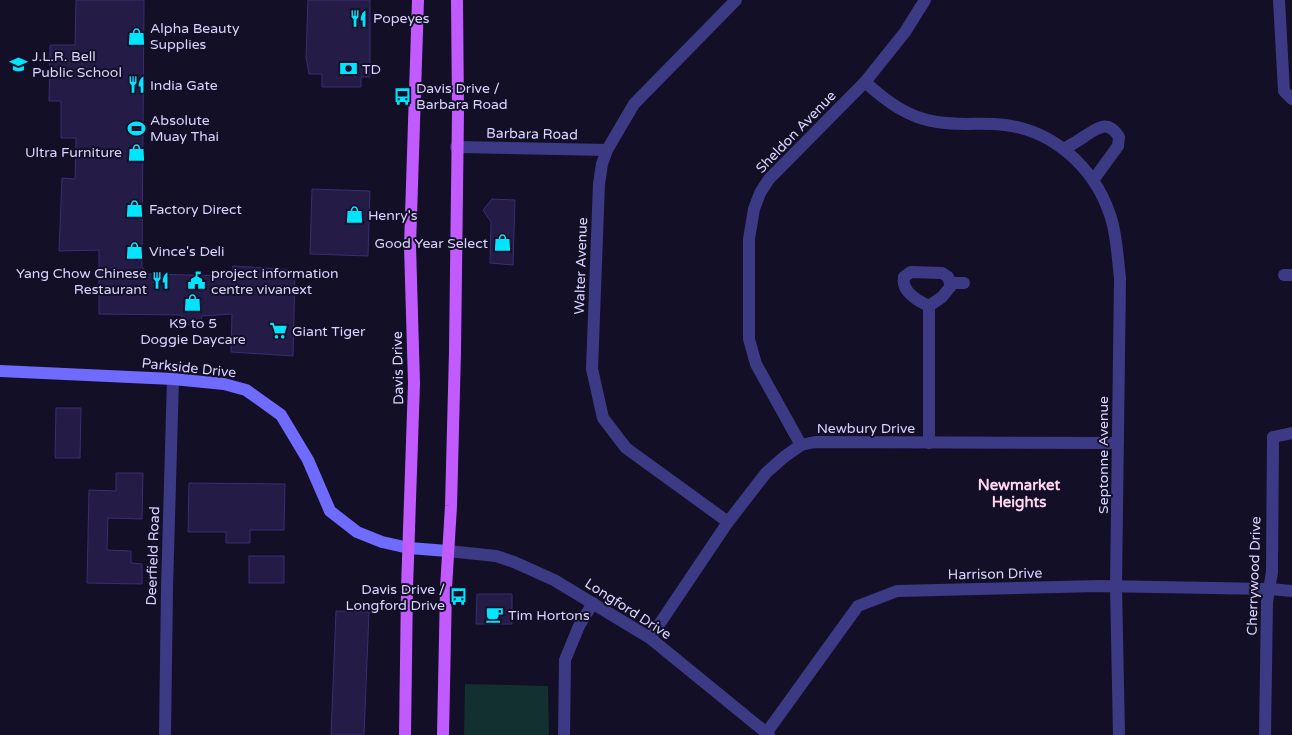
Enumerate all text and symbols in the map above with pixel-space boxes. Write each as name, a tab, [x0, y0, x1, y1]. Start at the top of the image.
restaurant icon: Popeyes	[349, 8, 369, 28]
place label: Popeyes	[373, 10, 430, 27]
place label: Alpha Beauty Supplies	[150, 20, 240, 53]
shop icon: Alpha Beauty Supplies	[126, 26, 146, 46]
place label: J.L.R. Bell Public School	[32, 48, 122, 81]
school or university icon: J.L.R. Bell Public School	[8, 54, 28, 74]
bank icon: TD	[338, 59, 358, 79]
place label: TD	[362, 61, 381, 78]
restaurant icon: India Gate	[126, 75, 146, 95]
place label: India Gate	[150, 77, 218, 94]
place label: Davis Drive / Barbara Road	[416, 80, 508, 113]
bus stop icon: Davis Drive / Barbara Road	[392, 86, 412, 106]
street label: Sheldon Avenue	[752, 87, 840, 177]
place label: Absolute Muay Thai	[150, 112, 219, 145]
sports icon: Absolute Muay Thai	[126, 118, 146, 138]
street label: Barbara Road	[486, 125, 578, 143]
shop icon: Ultra Furniture	[126, 142, 146, 162]
place label: Ultra Furniture	[25, 144, 122, 161]
shop icon: Factory Direct	[125, 199, 145, 219]
place label: Factory Direct	[149, 201, 242, 218]
shop icon: Henry's	[344, 205, 364, 225]
place label: Henry's	[368, 207, 418, 224]
street label: Walter Avenue	[571, 217, 591, 315]
shop icon: Good Year Select	[492, 233, 512, 253]
place label: Good Year Select	[374, 235, 489, 252]
shop icon: Vince's Deli	[125, 241, 145, 261]
place label: Vince's Deli	[149, 243, 225, 260]
place label: Yang Chow Chinese Restaurant	[16, 265, 148, 298]
place label: project information centre vivanext	[211, 265, 339, 298]
restaurant icon: Yang Chow Chinese Restaurant	[151, 271, 171, 291]
public building icon: project information centre vivanext	[187, 271, 207, 291]
shop icon: K9 to 5 Doggie Daycare	[183, 293, 203, 313]
place label: K9 to 5 Doggie Daycare	[140, 315, 246, 348]
supermarket icon: Giant Tiger	[268, 321, 288, 341]
place label: Giant Tiger	[292, 323, 366, 340]
street label: Davis Drive	[389, 331, 407, 405]
street label: Parkside Drive	[141, 355, 237, 381]
street label: Septonne Avenue	[1095, 396, 1112, 514]
street label: Newbury Drive	[817, 420, 915, 437]
district label: Newmarket Heights	[978, 476, 1060, 512]
street label: Deerfield Road	[143, 506, 163, 606]
street label: Cherrywood Drive	[1243, 516, 1265, 636]
street label: Harrison Drive	[948, 565, 1042, 583]
street label: Longford Drive	[582, 575, 674, 643]
place label: Davis Drive / Longford Drive	[346, 581, 445, 614]
bus stop icon: Davis Drive / Longford Drive	[449, 587, 469, 607]
cafe icon: Tim Hortons	[484, 605, 504, 625]
place label: Tim Hortons	[508, 607, 590, 624]

